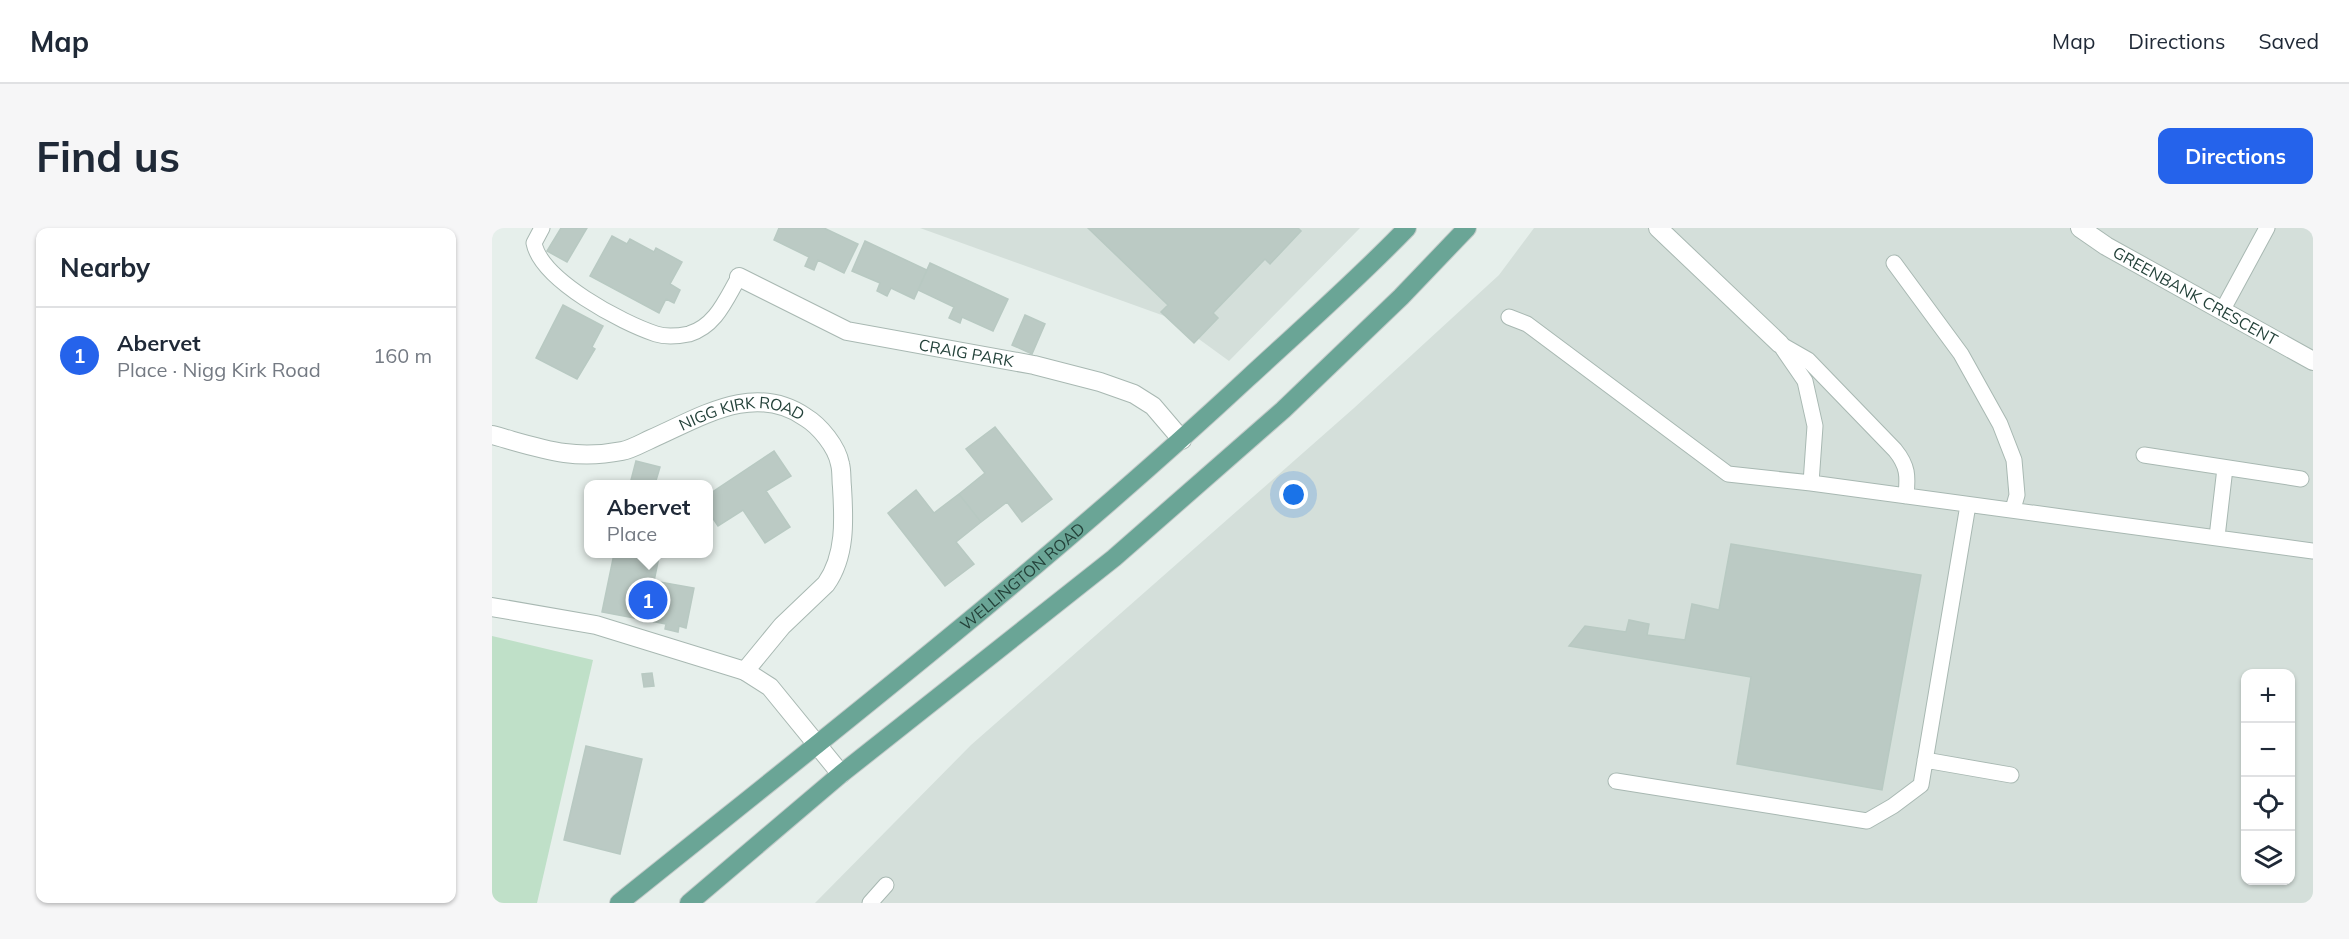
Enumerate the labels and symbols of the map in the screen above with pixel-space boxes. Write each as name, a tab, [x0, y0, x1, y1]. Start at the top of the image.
street label: GREENBANK CRESCENT	[2109, 242, 2282, 350]
street label: CRAIG PARK	[917, 334, 1016, 371]
street label: NIGG KIRK ROAD	[676, 392, 808, 435]
your location	[1279, 480, 1308, 509]
street label: WELLINGTON ROAD	[956, 518, 1089, 634]
pin: 1	[628, 578, 668, 622]

